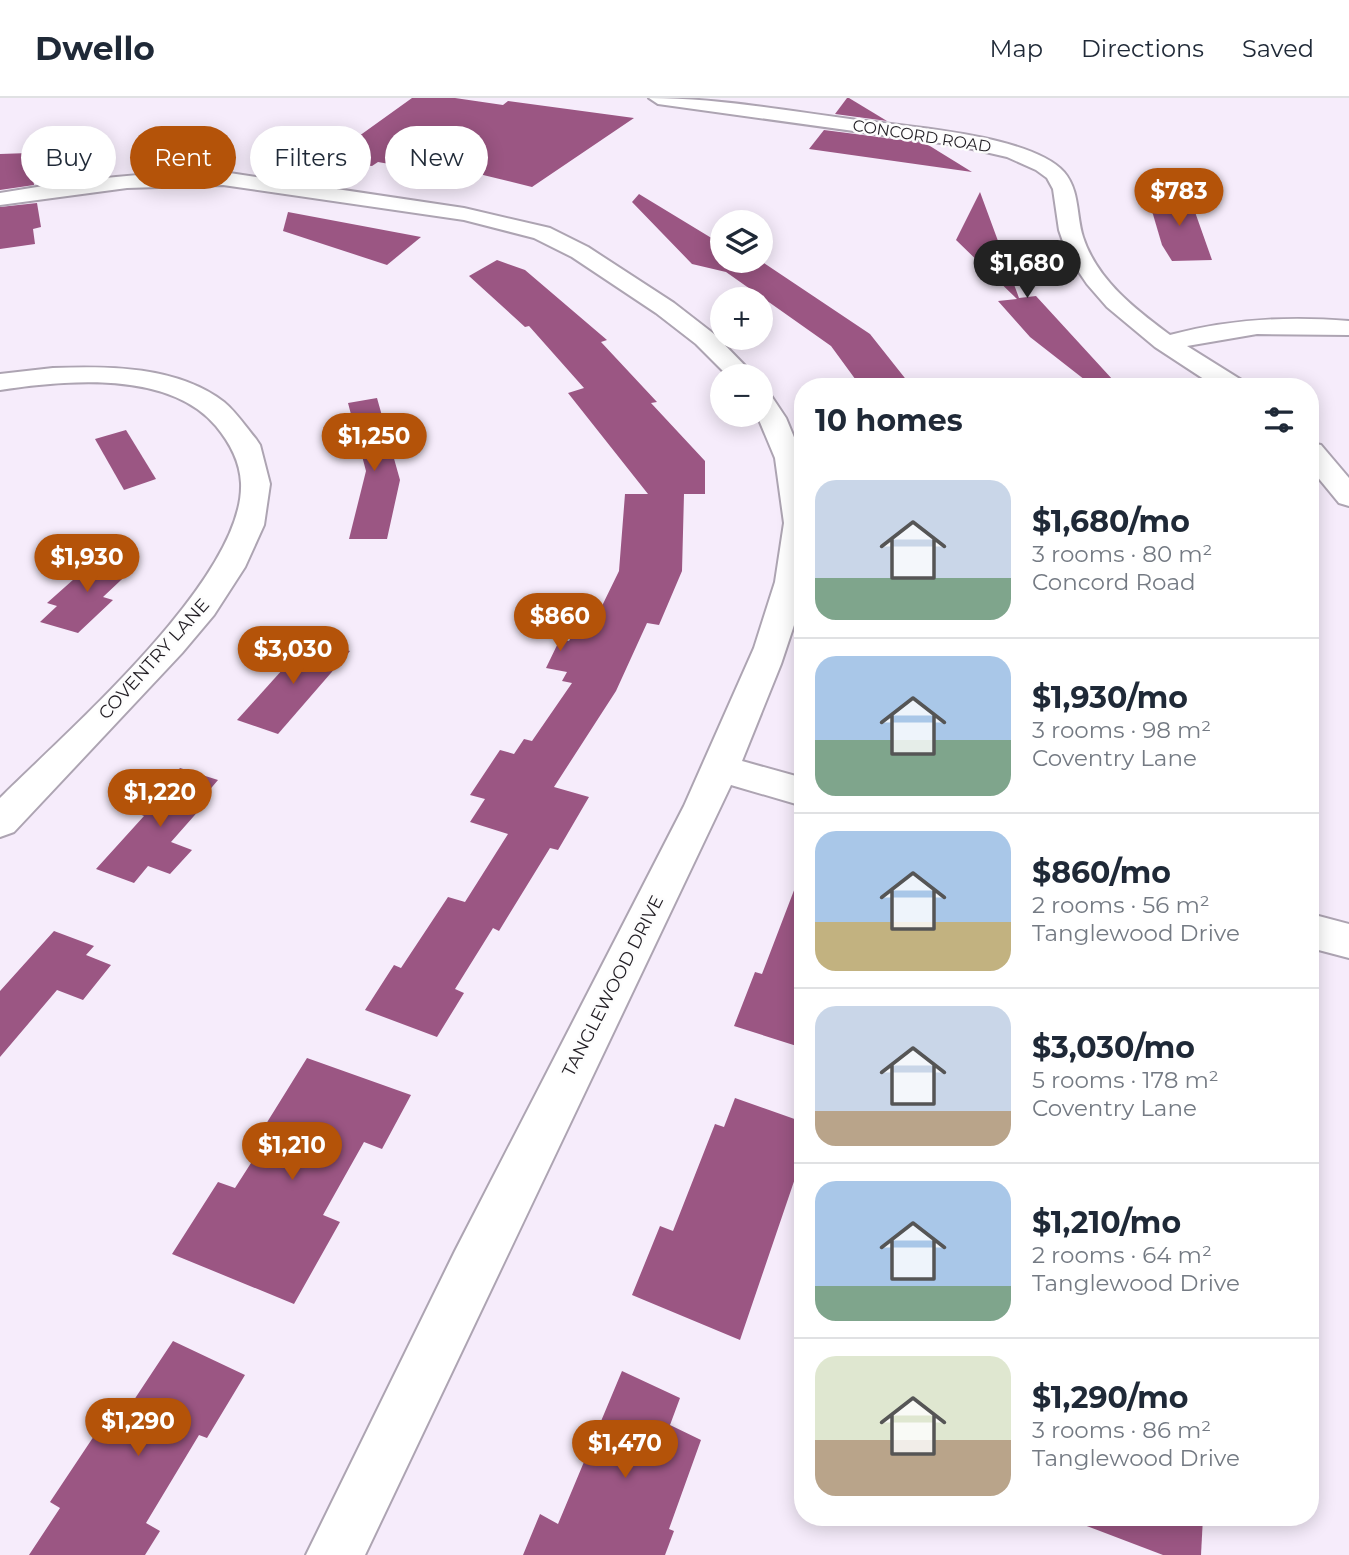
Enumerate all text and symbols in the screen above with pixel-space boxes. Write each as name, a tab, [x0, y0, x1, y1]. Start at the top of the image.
text: Dwello	[35, 28, 155, 68]
text: Map	[990, 34, 1043, 63]
text: Directions	[1081, 34, 1204, 63]
text: Saved	[1242, 34, 1314, 63]
street label: CONCORD ROAD	[851, 116, 993, 156]
chip: Buy	[21, 126, 116, 189]
chip: Rent	[130, 126, 236, 189]
chip: Filters	[250, 126, 371, 189]
chip: New	[385, 126, 488, 189]
pin: $783	[1138, 169, 1220, 228]
text: $783	[1150, 177, 1208, 205]
map controls	[710, 210, 773, 427]
button: layers	[710, 210, 773, 273]
pin: $1,680	[970, 240, 1084, 300]
text: $1,680	[990, 249, 1064, 277]
button: +	[710, 287, 773, 350]
button: −	[710, 364, 773, 427]
icon: filters	[1260, 401, 1298, 439]
text: 10 homes	[815, 402, 963, 439]
pin: $1,250	[317, 414, 431, 473]
text: $1,250	[338, 422, 410, 450]
text: $1,680/mo	[1032, 503, 1190, 540]
icon: home	[871, 508, 955, 592]
pin: $1,930	[30, 534, 144, 594]
text: 3 rooms · 80 m²	[1032, 540, 1212, 568]
text: $1,930	[50, 543, 124, 571]
text: Concord Road	[1032, 568, 1196, 596]
street label: COVENTRY LANE	[94, 594, 214, 724]
pin: $860	[519, 594, 601, 653]
text: $860	[530, 602, 590, 630]
pin: $3,030	[236, 626, 350, 686]
text: $3,030	[254, 635, 332, 663]
text: $1,930/mo	[1032, 679, 1188, 716]
icon: home	[871, 684, 955, 768]
text: 3 rooms · 98 m²	[1032, 716, 1211, 744]
text: Coventry Lane	[1032, 744, 1197, 772]
pin: $1,220	[103, 770, 217, 829]
text: $1,220	[124, 778, 196, 806]
text: $860/mo	[1032, 854, 1171, 891]
icon: home	[871, 859, 955, 943]
text: 2 rooms · 56 m²	[1032, 891, 1210, 919]
street label: TANGLEWOOD DRIVE	[558, 892, 668, 1080]
text: Tanglewood Drive	[1032, 919, 1240, 947]
text: $3,030/mo	[1032, 1029, 1195, 1066]
icon: home	[871, 1034, 955, 1118]
text: 5 rooms · 178 m²	[1032, 1066, 1219, 1094]
text: Coventry Lane	[1032, 1094, 1197, 1122]
pin: $1,210	[235, 1122, 349, 1182]
text: $1,210	[258, 1131, 326, 1159]
text: $1,210/mo	[1032, 1204, 1181, 1241]
icon: home	[871, 1209, 955, 1293]
text: 2 rooms · 64 m²	[1032, 1241, 1212, 1269]
text: Tanglewood Drive	[1032, 1269, 1240, 1297]
text: $1,290/mo	[1032, 1379, 1188, 1416]
icon: home	[871, 1384, 955, 1468]
pin: $1,290	[81, 1398, 195, 1458]
text: $1,290	[101, 1407, 175, 1435]
text: 3 rooms · 86 m²	[1032, 1416, 1211, 1444]
pin: $1,470	[568, 1420, 682, 1480]
text: $1,470	[588, 1429, 662, 1457]
text: Tanglewood Drive	[1032, 1444, 1240, 1472]

